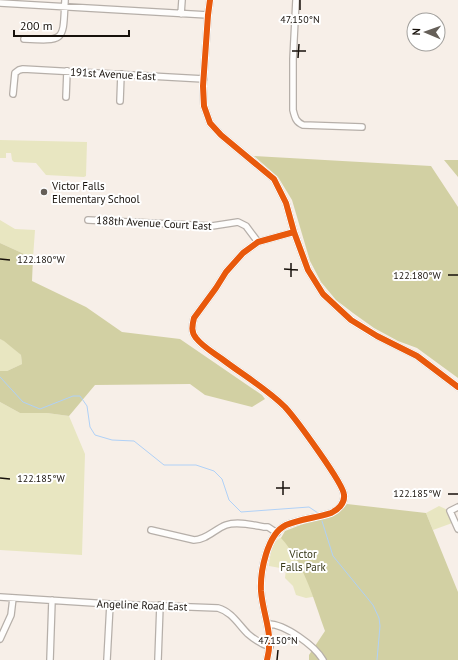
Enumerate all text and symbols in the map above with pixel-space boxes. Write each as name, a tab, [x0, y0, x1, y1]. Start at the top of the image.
scale bar	[14, 12, 129, 38]
north arrow	[406, 12, 446, 52]
text: 47.150°N	[280, 13, 320, 26]
text: 200 m	[20, 18, 53, 33]
text: N	[409, 28, 423, 36]
street label: 191st Avenue East	[70, 65, 157, 83]
place label: Victor Falls Elementary School	[51, 179, 140, 206]
marker: Victor Falls Elementary School	[39, 187, 49, 197]
street label: 188th Avenue Court East	[96, 213, 212, 233]
text: 122.180°W	[17, 253, 65, 266]
text: 122.180°W	[393, 269, 441, 282]
text: 122.185°W	[17, 472, 65, 485]
text: 122.185°W	[393, 487, 441, 500]
park label: Victor Falls Park	[280, 547, 326, 574]
street label: Angeline Road East	[96, 596, 188, 614]
text: 47.150°N	[258, 634, 298, 647]

